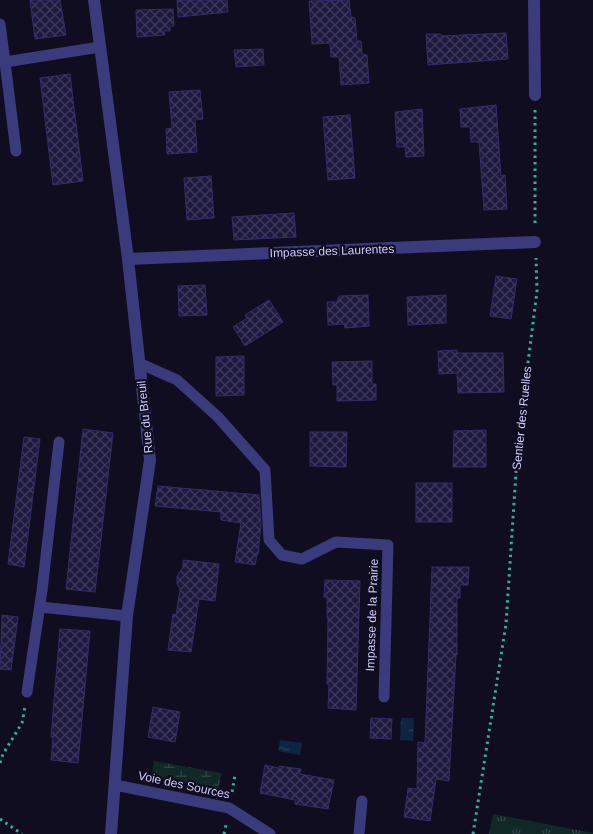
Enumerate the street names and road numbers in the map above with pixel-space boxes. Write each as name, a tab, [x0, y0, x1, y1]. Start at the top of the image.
street label: Impasse des Laurentes	[269, 242, 395, 260]
street label: Sentier des Ruelles	[510, 366, 534, 470]
street label: Rue du Breuil	[134, 380, 156, 454]
street label: Impasse de la Prairie	[363, 558, 381, 672]
street label: Voie des Sources	[137, 768, 231, 802]

